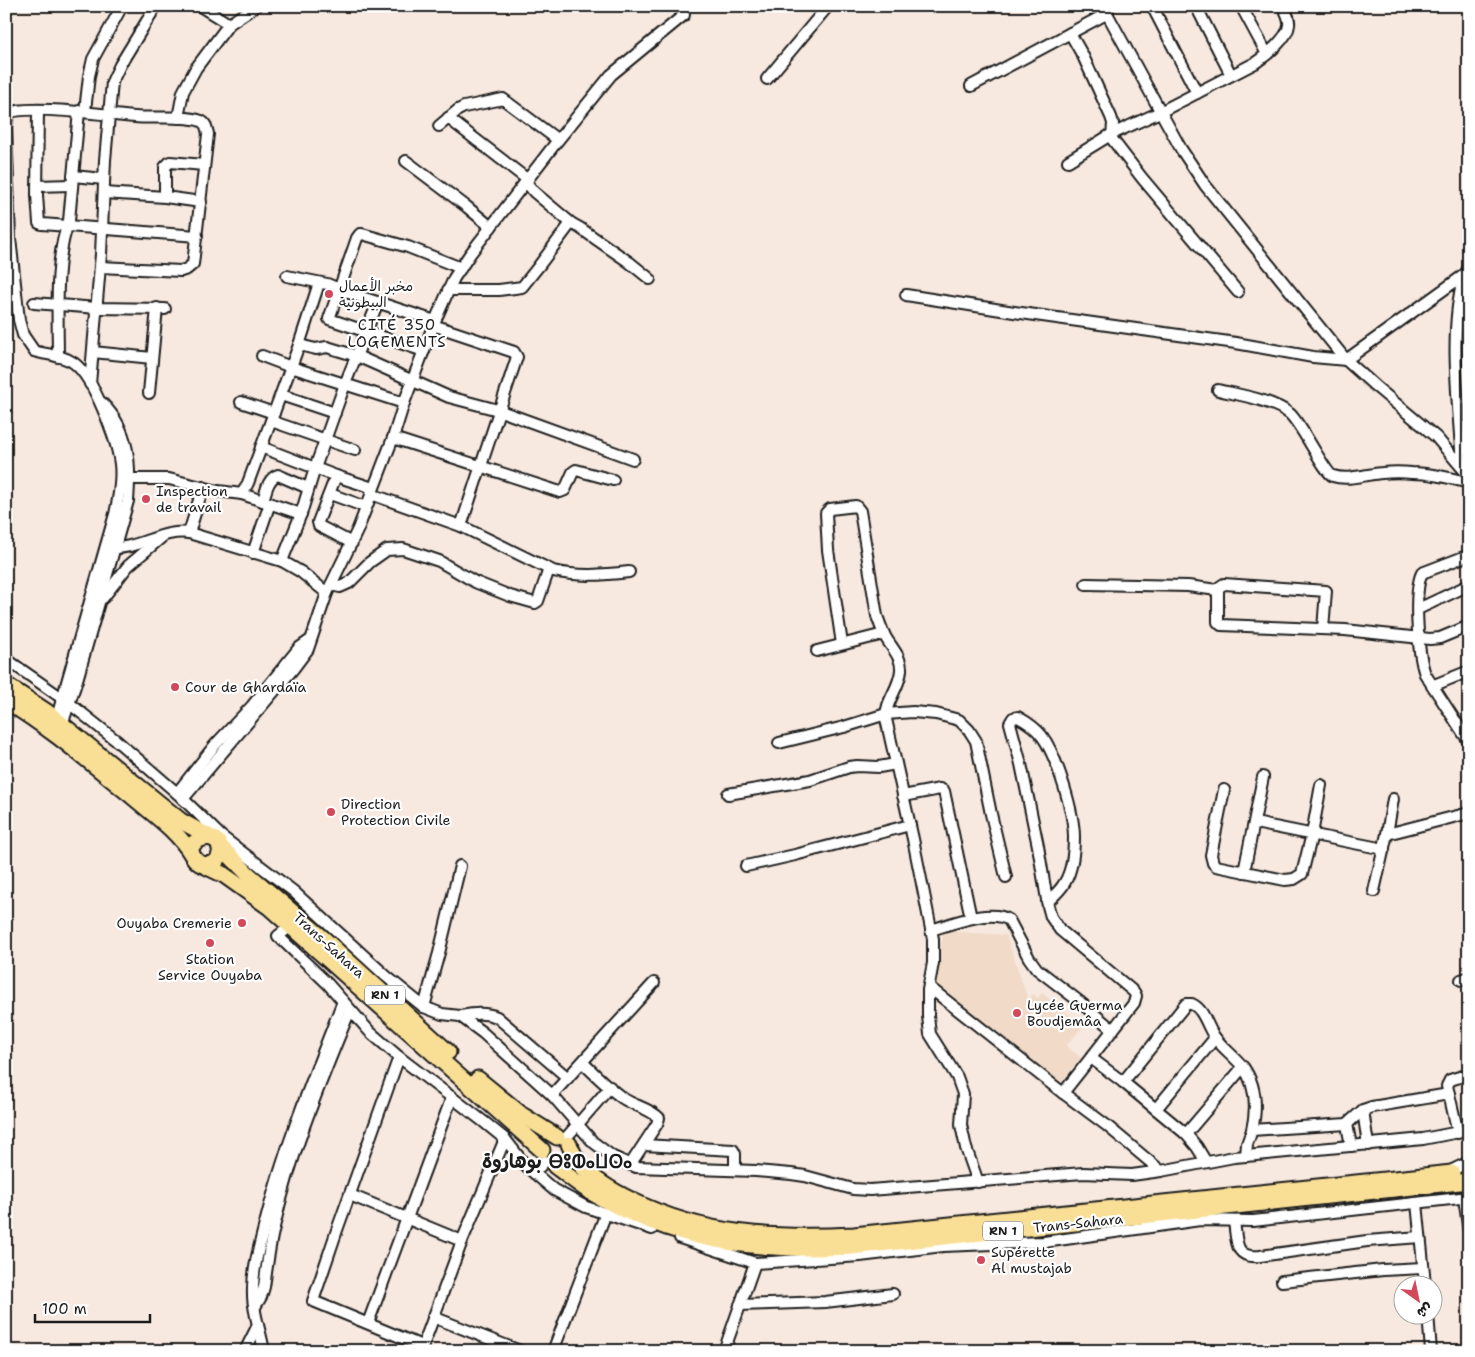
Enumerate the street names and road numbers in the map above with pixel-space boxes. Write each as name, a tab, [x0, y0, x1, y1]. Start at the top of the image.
street label: Trans-Sahara	[290, 908, 369, 982]
road number: RN 1	[365, 986, 405, 1004]
street label: Trans-Sahara	[1032, 1209, 1124, 1237]
road number: RN 1	[983, 1222, 1023, 1240]

